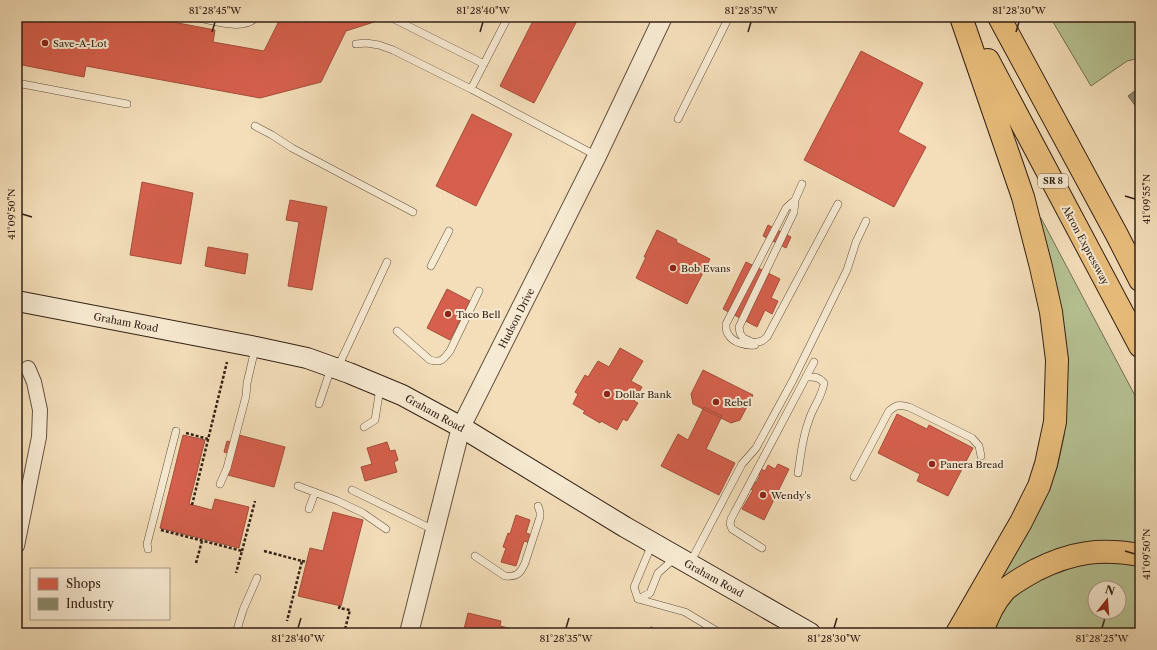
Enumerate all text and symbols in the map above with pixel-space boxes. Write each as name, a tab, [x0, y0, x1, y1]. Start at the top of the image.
text: 81°28'45"W	[189, 4, 242, 17]
text: 81°28'40"W	[456, 4, 511, 17]
text: 81°28'35"W	[725, 4, 778, 17]
text: 81°28'30"W	[992, 4, 1047, 17]
place label: Save-A-Lot	[53, 37, 107, 50]
marker: Save-A-Lot	[40, 38, 50, 48]
road number: SR 8	[1038, 174, 1068, 188]
text: 41°09'55"N	[1140, 174, 1153, 224]
text: 41°09'50"N	[5, 188, 18, 240]
street label: Akron Expressway	[1059, 202, 1112, 288]
place label: Bob Evans	[681, 262, 731, 275]
marker: Bob Evans	[668, 263, 678, 273]
street label: Hudson Drive	[496, 285, 537, 351]
place label: Taco Bell	[456, 308, 500, 321]
marker: Taco Bell	[443, 309, 453, 319]
street label: Graham Road	[92, 310, 159, 335]
place label: Dollar Bank	[615, 388, 673, 401]
marker: Dollar Bank	[602, 389, 612, 399]
street label: Graham Road	[403, 392, 467, 435]
place label: Rebel	[724, 396, 752, 409]
marker: Rebel	[711, 397, 721, 407]
place label: Panera Bread	[940, 458, 1004, 471]
marker: Panera Bread	[927, 459, 937, 469]
place label: Wendy's	[770, 489, 811, 502]
marker: Wendy's	[758, 490, 768, 500]
text: 41°09'50"N	[1140, 528, 1153, 580]
street label: Graham Road	[682, 557, 746, 600]
legend	[30, 568, 170, 620]
text: Shops	[66, 576, 101, 591]
north arrow	[1087, 580, 1127, 620]
text: N	[1103, 582, 1117, 599]
text: Industry	[66, 596, 114, 611]
text: 81°28'40"W	[271, 632, 326, 645]
text: 81°28'35"W	[540, 632, 593, 645]
text: 81°28'30"W	[807, 632, 862, 645]
text: 81°28'25"W	[1076, 632, 1130, 645]

